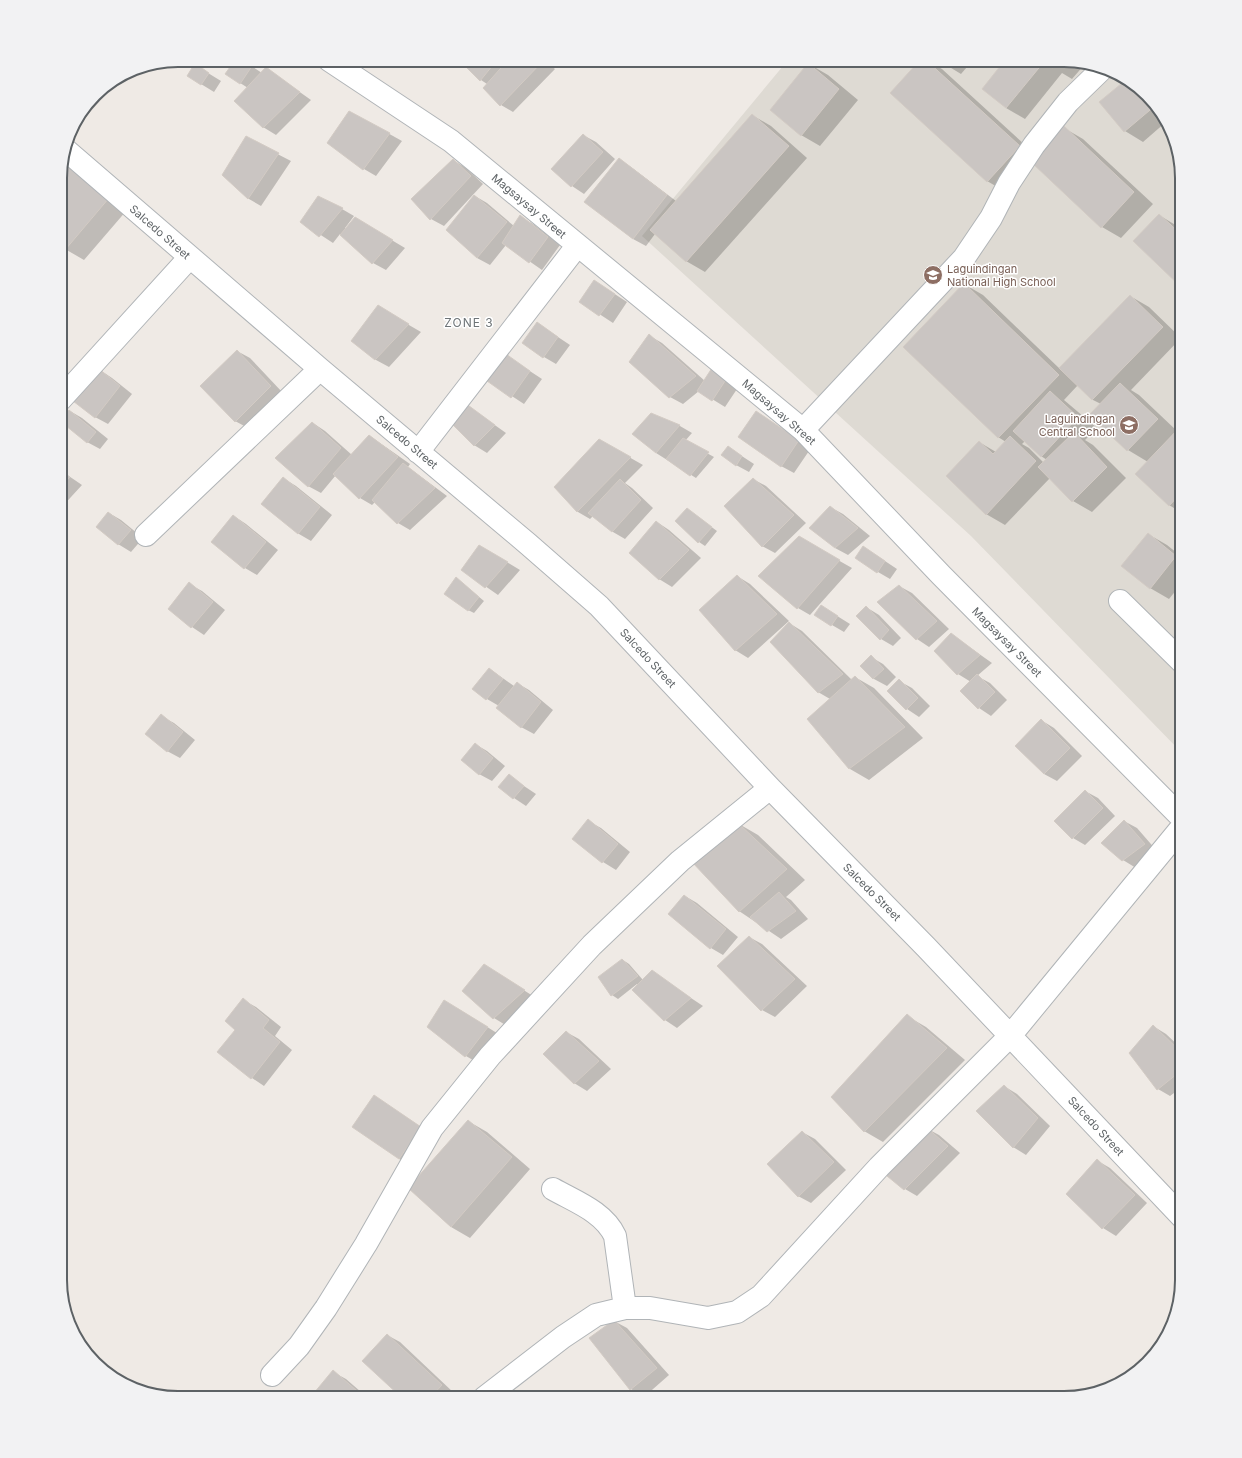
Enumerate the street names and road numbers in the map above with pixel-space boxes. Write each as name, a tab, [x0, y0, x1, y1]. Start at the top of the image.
street label: Magsaysay Street	[489, 171, 569, 242]
street label: Salcedo Street	[127, 202, 194, 262]
street label: Magsaysay Street	[739, 376, 819, 448]
street label: Salcedo Street	[373, 412, 441, 472]
street label: Magsaysay Street	[969, 604, 1045, 680]
street label: Salcedo Street	[617, 625, 679, 691]
street label: Salcedo Street	[840, 860, 904, 924]
street label: Salcedo Street	[1065, 1093, 1127, 1159]

